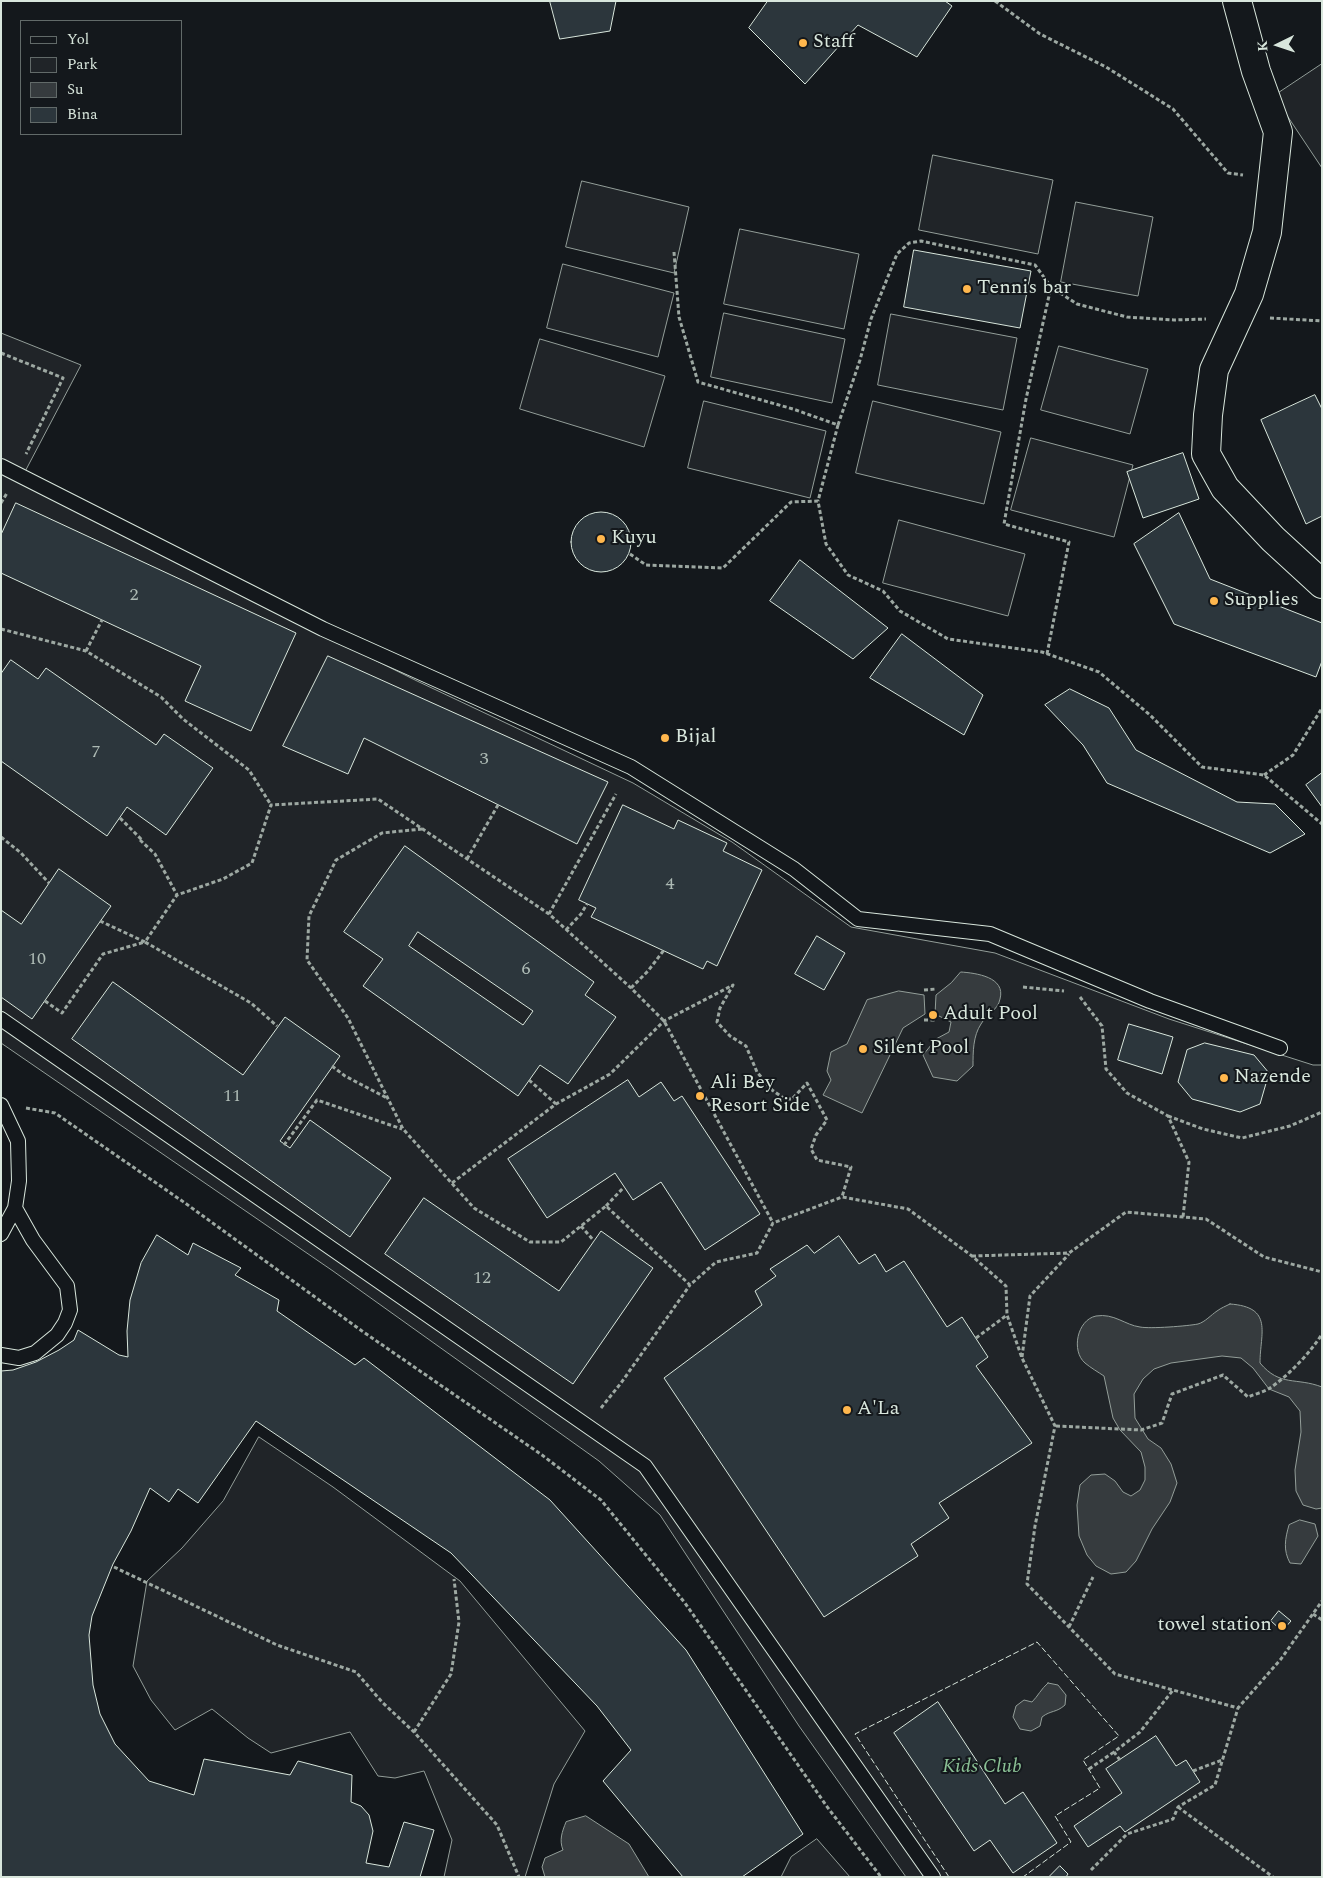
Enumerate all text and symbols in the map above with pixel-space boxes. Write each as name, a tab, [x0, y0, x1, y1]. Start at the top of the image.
legend	[20, 20, 182, 135]
north arrow	[1253, 20, 1303, 70]
text: Yol	[67, 28, 89, 51]
place label: Staff	[813, 31, 854, 55]
marker: Staff	[797, 37, 809, 49]
text: K	[1252, 40, 1273, 52]
text: Park	[67, 53, 98, 76]
text: Su	[67, 78, 83, 101]
text: Bina	[67, 103, 98, 126]
place label: Tennis bar	[977, 277, 1071, 301]
marker: Tennis bar	[961, 283, 973, 295]
place label: Kuyu	[611, 527, 657, 551]
marker: Kuyu	[595, 533, 607, 545]
house number: 2	[130, 585, 138, 607]
place label: Supplies	[1224, 589, 1299, 613]
marker: Supplies	[1208, 595, 1220, 607]
place label: Bijal	[675, 726, 716, 750]
marker: Bijal	[659, 732, 671, 744]
house number: 7	[92, 742, 100, 764]
house number: 3	[480, 749, 488, 771]
house number: 4	[666, 874, 674, 896]
house number: 10	[28, 949, 46, 971]
house number: 6	[522, 959, 530, 981]
place label: Adult Pool	[943, 1003, 1038, 1027]
marker: Adult Pool	[927, 1009, 939, 1021]
place label: Silent Pool	[873, 1037, 969, 1061]
marker: Silent Pool	[857, 1043, 869, 1055]
place label: Nazende	[1234, 1066, 1311, 1090]
place label: Ali Bey Resort Side	[710, 1072, 810, 1119]
marker: Nazende	[1218, 1072, 1230, 1084]
house number: 11	[223, 1086, 241, 1108]
marker: Ali Bey Resort Side	[694, 1090, 706, 1102]
house number: 12	[473, 1268, 491, 1290]
place label: A'La	[857, 1398, 899, 1422]
marker: A'La	[841, 1404, 853, 1416]
place label: towel station	[1157, 1614, 1272, 1638]
marker: towel station	[1276, 1620, 1288, 1632]
park label: Kids Club	[942, 1756, 1022, 1780]

